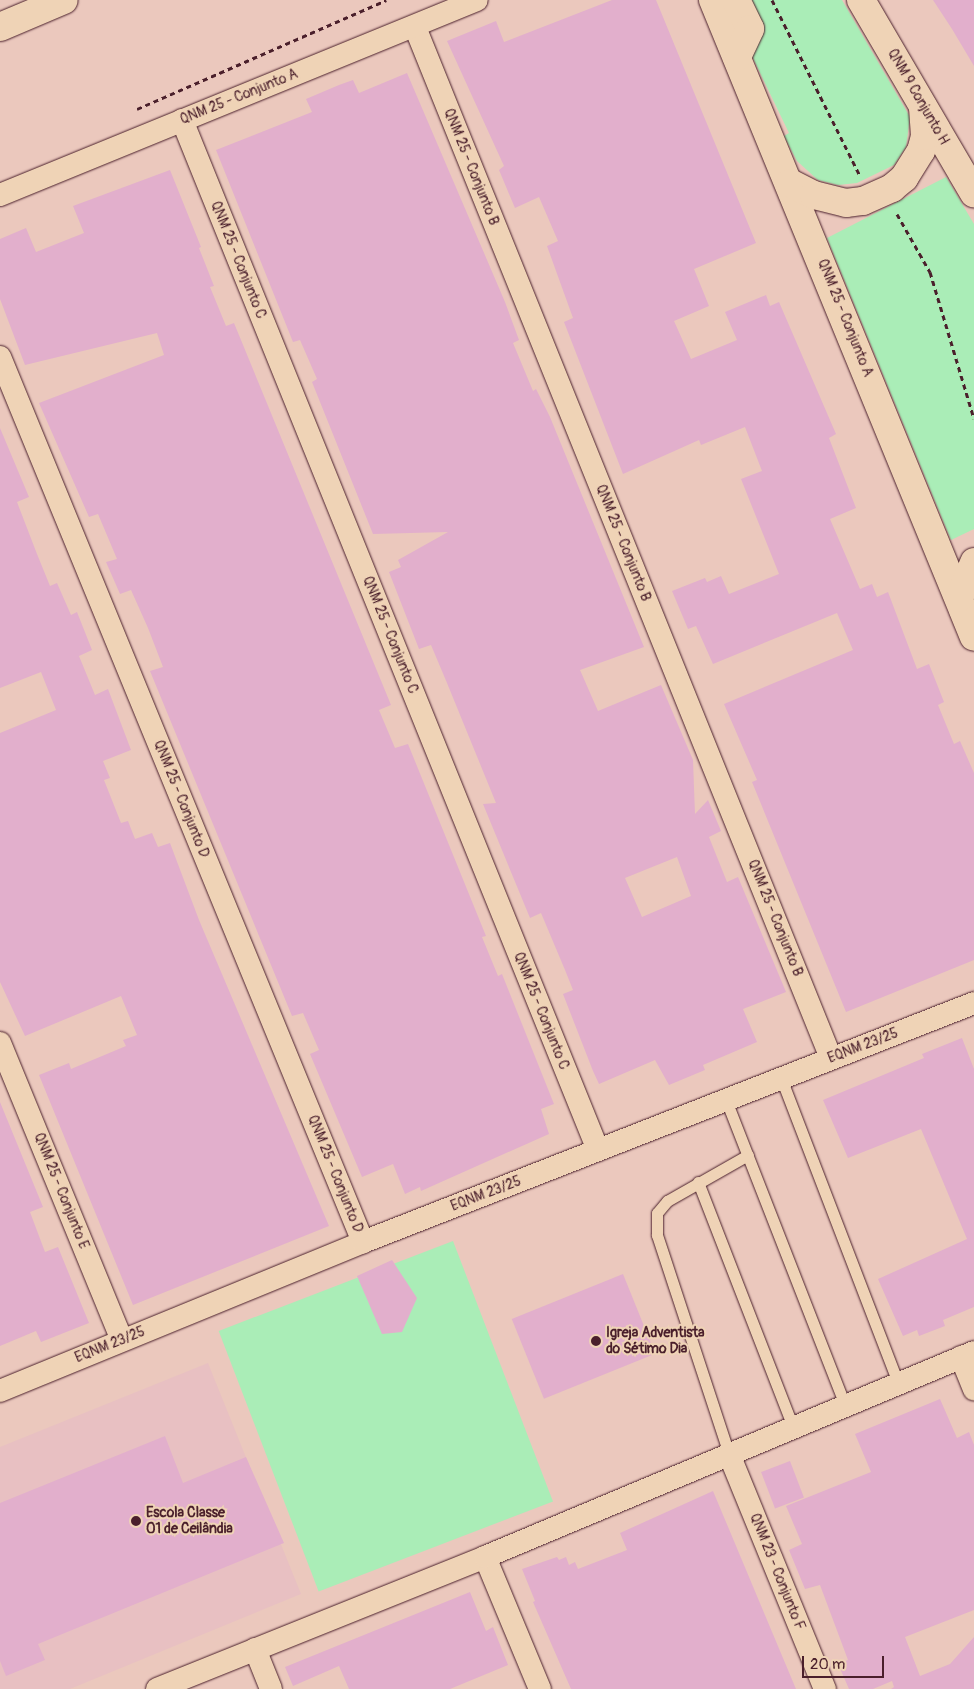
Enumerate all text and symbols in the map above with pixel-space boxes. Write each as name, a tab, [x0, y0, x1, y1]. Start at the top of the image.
street label: QNM 9 Conjunto H	[884, 46, 952, 148]
street label: QNM 25 - Conjunto A	[178, 66, 300, 128]
street label: QNM 25 - Conjunto B	[440, 106, 502, 228]
street label: QNM 25 - Conjunto C	[207, 199, 269, 321]
street label: QNM 25 - Conjunto A	[814, 257, 876, 379]
street label: QNM 25 - Conjunto B	[592, 482, 654, 604]
street label: QNM 25 - Conjunto C	[359, 574, 421, 696]
street label: QNM 25 - Conjunto D	[150, 738, 212, 860]
street label: QNM 25 - Conjunto B	[744, 857, 806, 979]
street label: QNM 25 - Conjunto C	[510, 950, 572, 1072]
street label: EQNM 23/25	[825, 1025, 901, 1067]
street label: QNM 25 - Conjunto D	[304, 1113, 366, 1235]
street label: QNM 25 - Conjunto E	[30, 1130, 92, 1252]
street label: EQNM 23/25	[448, 1173, 524, 1215]
street label: EQNM 23/25	[73, 1323, 147, 1367]
place label: Igreja Adventista do Sétimo Dia	[606, 1325, 705, 1358]
marker: Igreja Adventista do Sétimo Dia	[590, 1335, 602, 1347]
place label: Escola Classe 01 de Ceilândia	[146, 1505, 233, 1538]
street label: QNM 23 - Conjunto F	[746, 1511, 808, 1633]
marker: Escola Classe 01 de Ceilândia	[130, 1515, 142, 1527]
scale bar	[804, 1646, 886, 1678]
text: 20 m	[810, 1655, 845, 1674]

